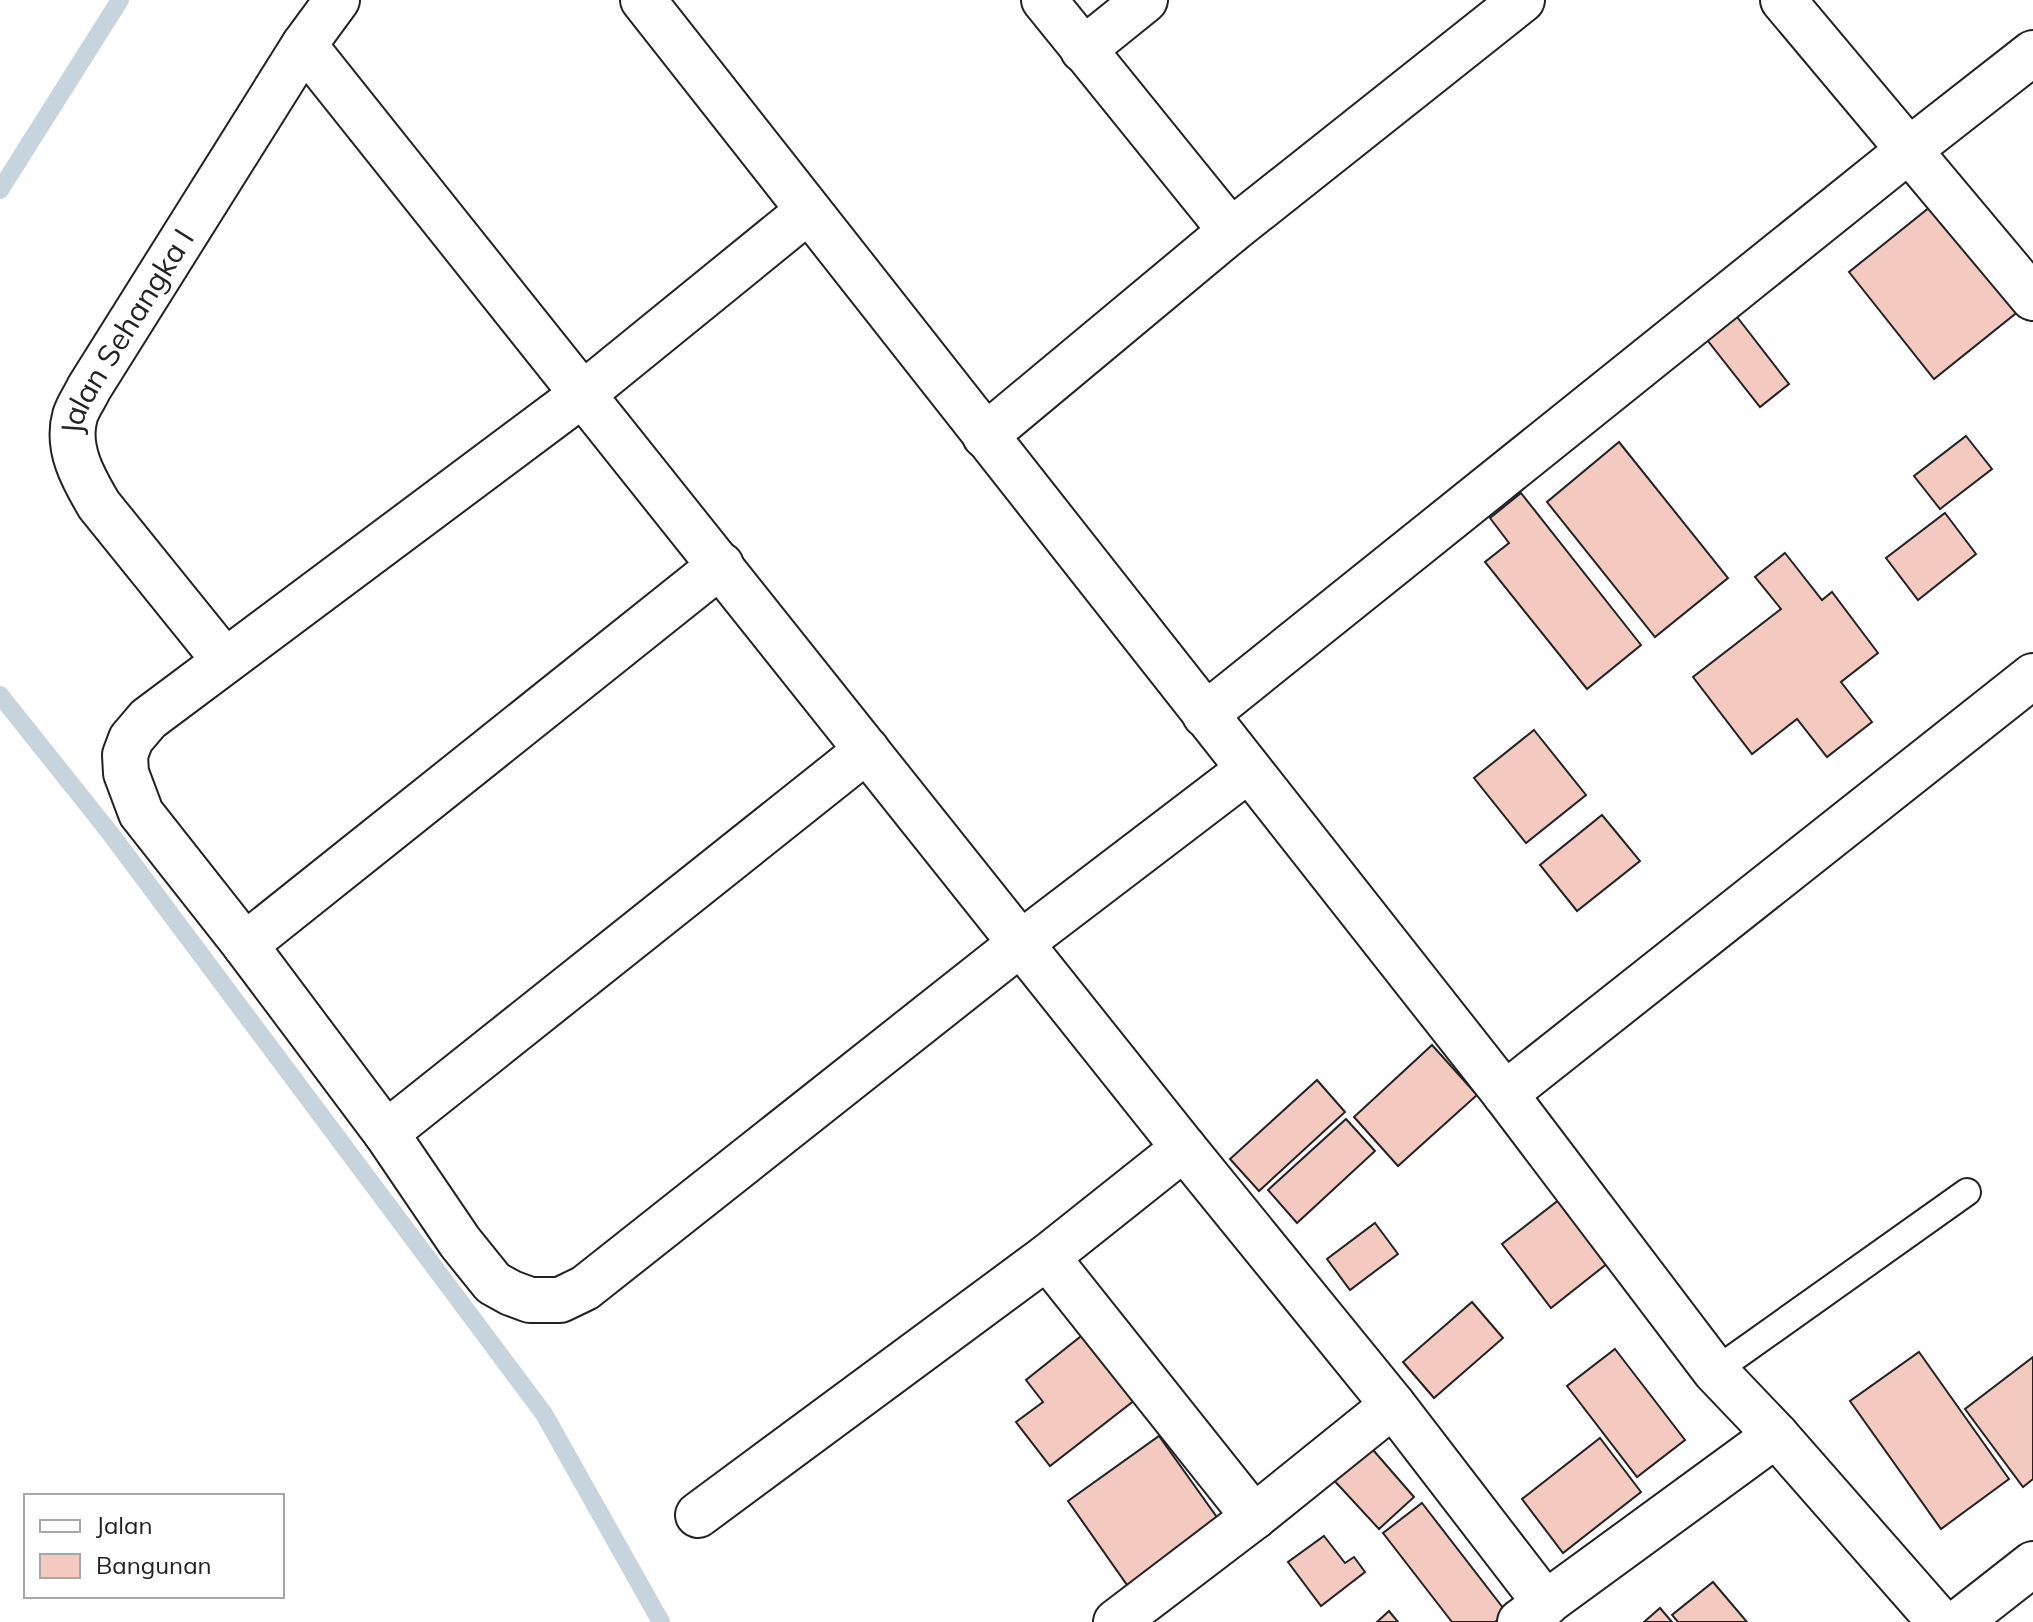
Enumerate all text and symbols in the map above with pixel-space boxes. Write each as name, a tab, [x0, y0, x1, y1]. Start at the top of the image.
street label: Jalan Sehangka I	[52, 221, 202, 435]
legend	[24, 1494, 284, 1598]
text: Jalan	[96, 1510, 152, 1540]
text: Bangunan	[96, 1550, 212, 1580]

